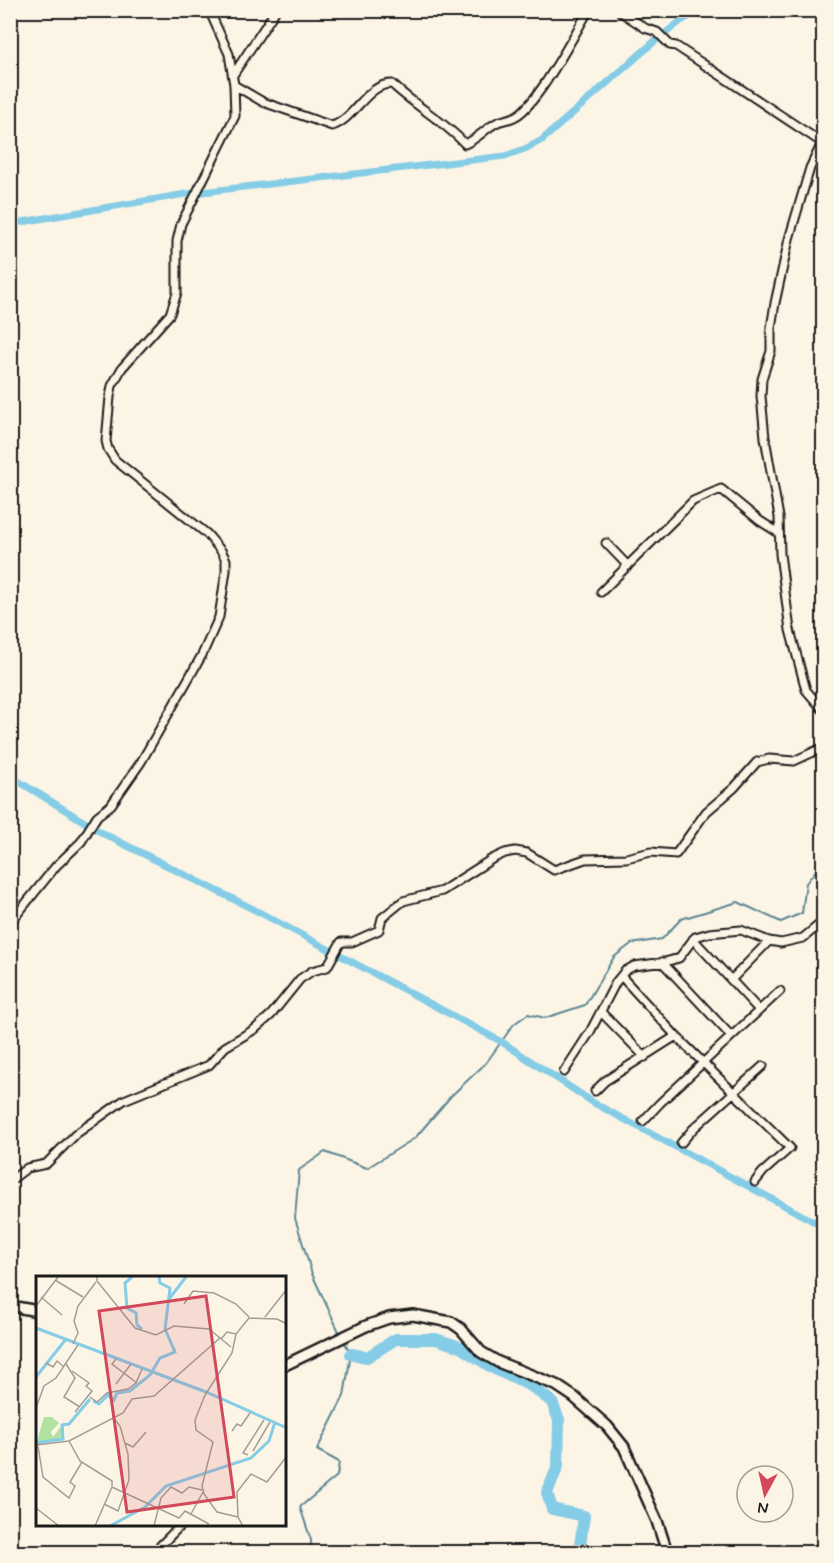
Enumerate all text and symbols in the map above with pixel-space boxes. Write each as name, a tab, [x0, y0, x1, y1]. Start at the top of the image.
inset map	[36, 1276, 286, 1527]
north arrow	[735, 1464, 795, 1524]
text: N	[756, 1496, 770, 1519]

